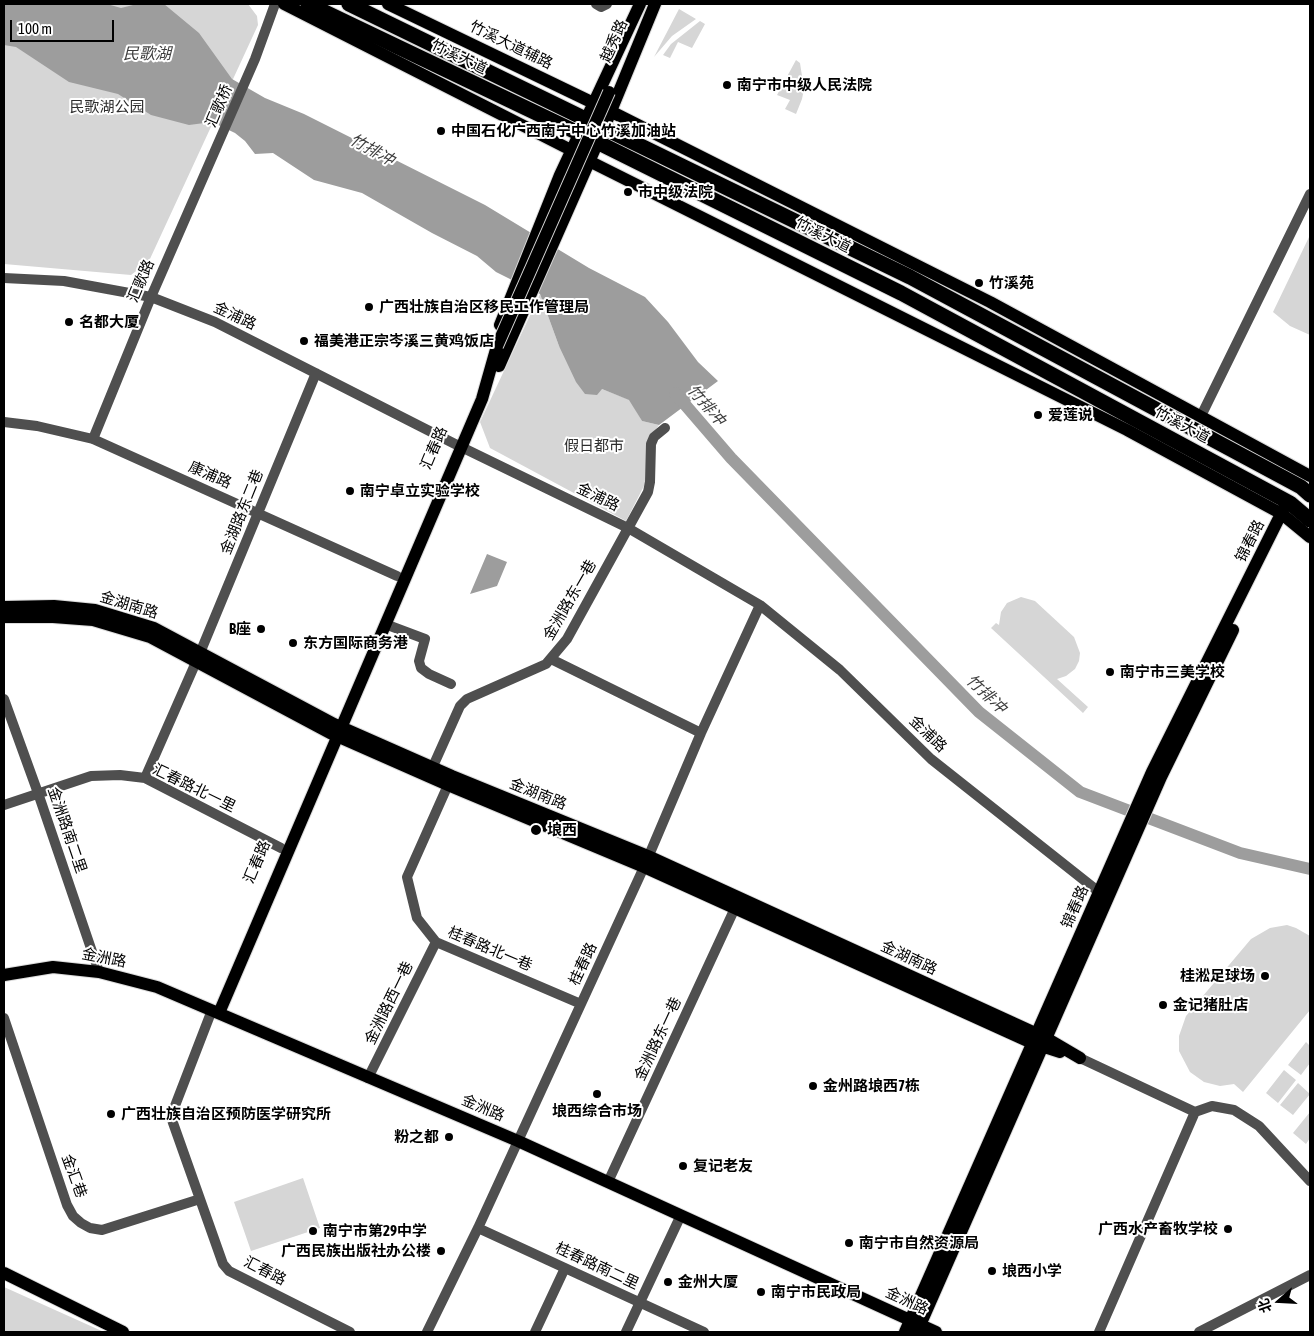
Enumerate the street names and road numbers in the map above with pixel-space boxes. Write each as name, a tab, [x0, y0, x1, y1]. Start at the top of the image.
street label: 竹溪大道辅路	[467, 17, 555, 73]
street label: 越秀路	[597, 17, 631, 65]
street label: 竹溪大道	[428, 36, 490, 78]
street label: 汇歌桥	[202, 82, 236, 130]
street label: 竹溪大道	[792, 213, 854, 257]
street label: 汇歌路	[124, 257, 158, 305]
street label: 金浦路	[211, 298, 259, 334]
street label: 竹溪大道	[1151, 403, 1213, 447]
street label: 汇春路	[417, 424, 451, 472]
street label: 康浦路	[186, 458, 234, 492]
street label: 金湖路东二巷	[217, 467, 267, 557]
street label: 金浦路	[574, 479, 622, 515]
street label: 锦春路	[1232, 517, 1268, 565]
street label: 金洲路东一巷	[540, 557, 600, 643]
street label: 金湖南路	[98, 588, 160, 622]
street label: 金浦路	[906, 712, 950, 756]
street label: 汇春路北一里	[150, 760, 238, 816]
street label: 金湖南路	[507, 774, 569, 814]
street label: 金洲路南二里	[44, 785, 90, 875]
street label: 汇春路	[240, 838, 274, 886]
street label: 锦春路	[1058, 883, 1092, 931]
street label: 桂春路北一巷	[445, 923, 535, 975]
street label: 金湖南路	[878, 937, 940, 979]
street label: 桂春路	[565, 940, 601, 988]
street label: 金洲路	[80, 945, 128, 971]
street label: 金洲路西一巷	[361, 959, 417, 1047]
street label: 金洲路东一巷	[631, 994, 685, 1084]
street label: 金洲路	[459, 1091, 507, 1125]
street label: 金汇巷	[58, 1152, 90, 1200]
street label: 桂春路南二里	[552, 1239, 642, 1293]
street label: 汇春路	[241, 1253, 289, 1289]
street label: 金洲路	[883, 1283, 931, 1319]

